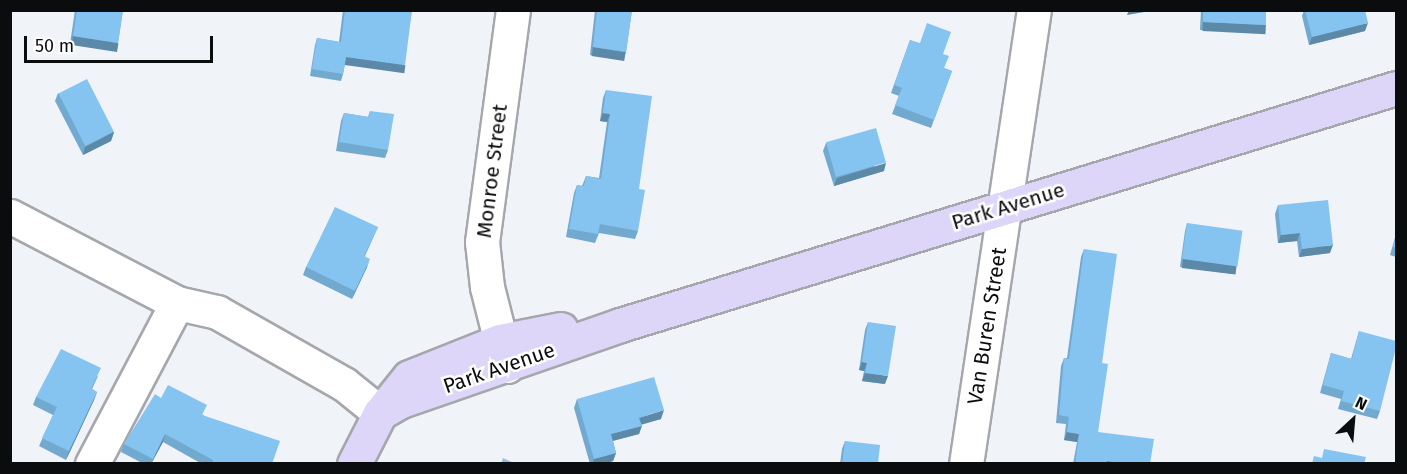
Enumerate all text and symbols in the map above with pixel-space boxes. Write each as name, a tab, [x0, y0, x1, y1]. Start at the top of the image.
scale bar	[27, 24, 216, 62]
text: 50 m	[35, 35, 74, 57]
street label: Monroe Street	[471, 103, 513, 239]
street label: Park Avenue	[949, 177, 1067, 235]
street label: Van Buren Street	[962, 246, 1012, 406]
street label: Park Avenue	[440, 337, 558, 399]
north arrow	[1323, 390, 1383, 450]
text: N	[1352, 393, 1370, 414]

